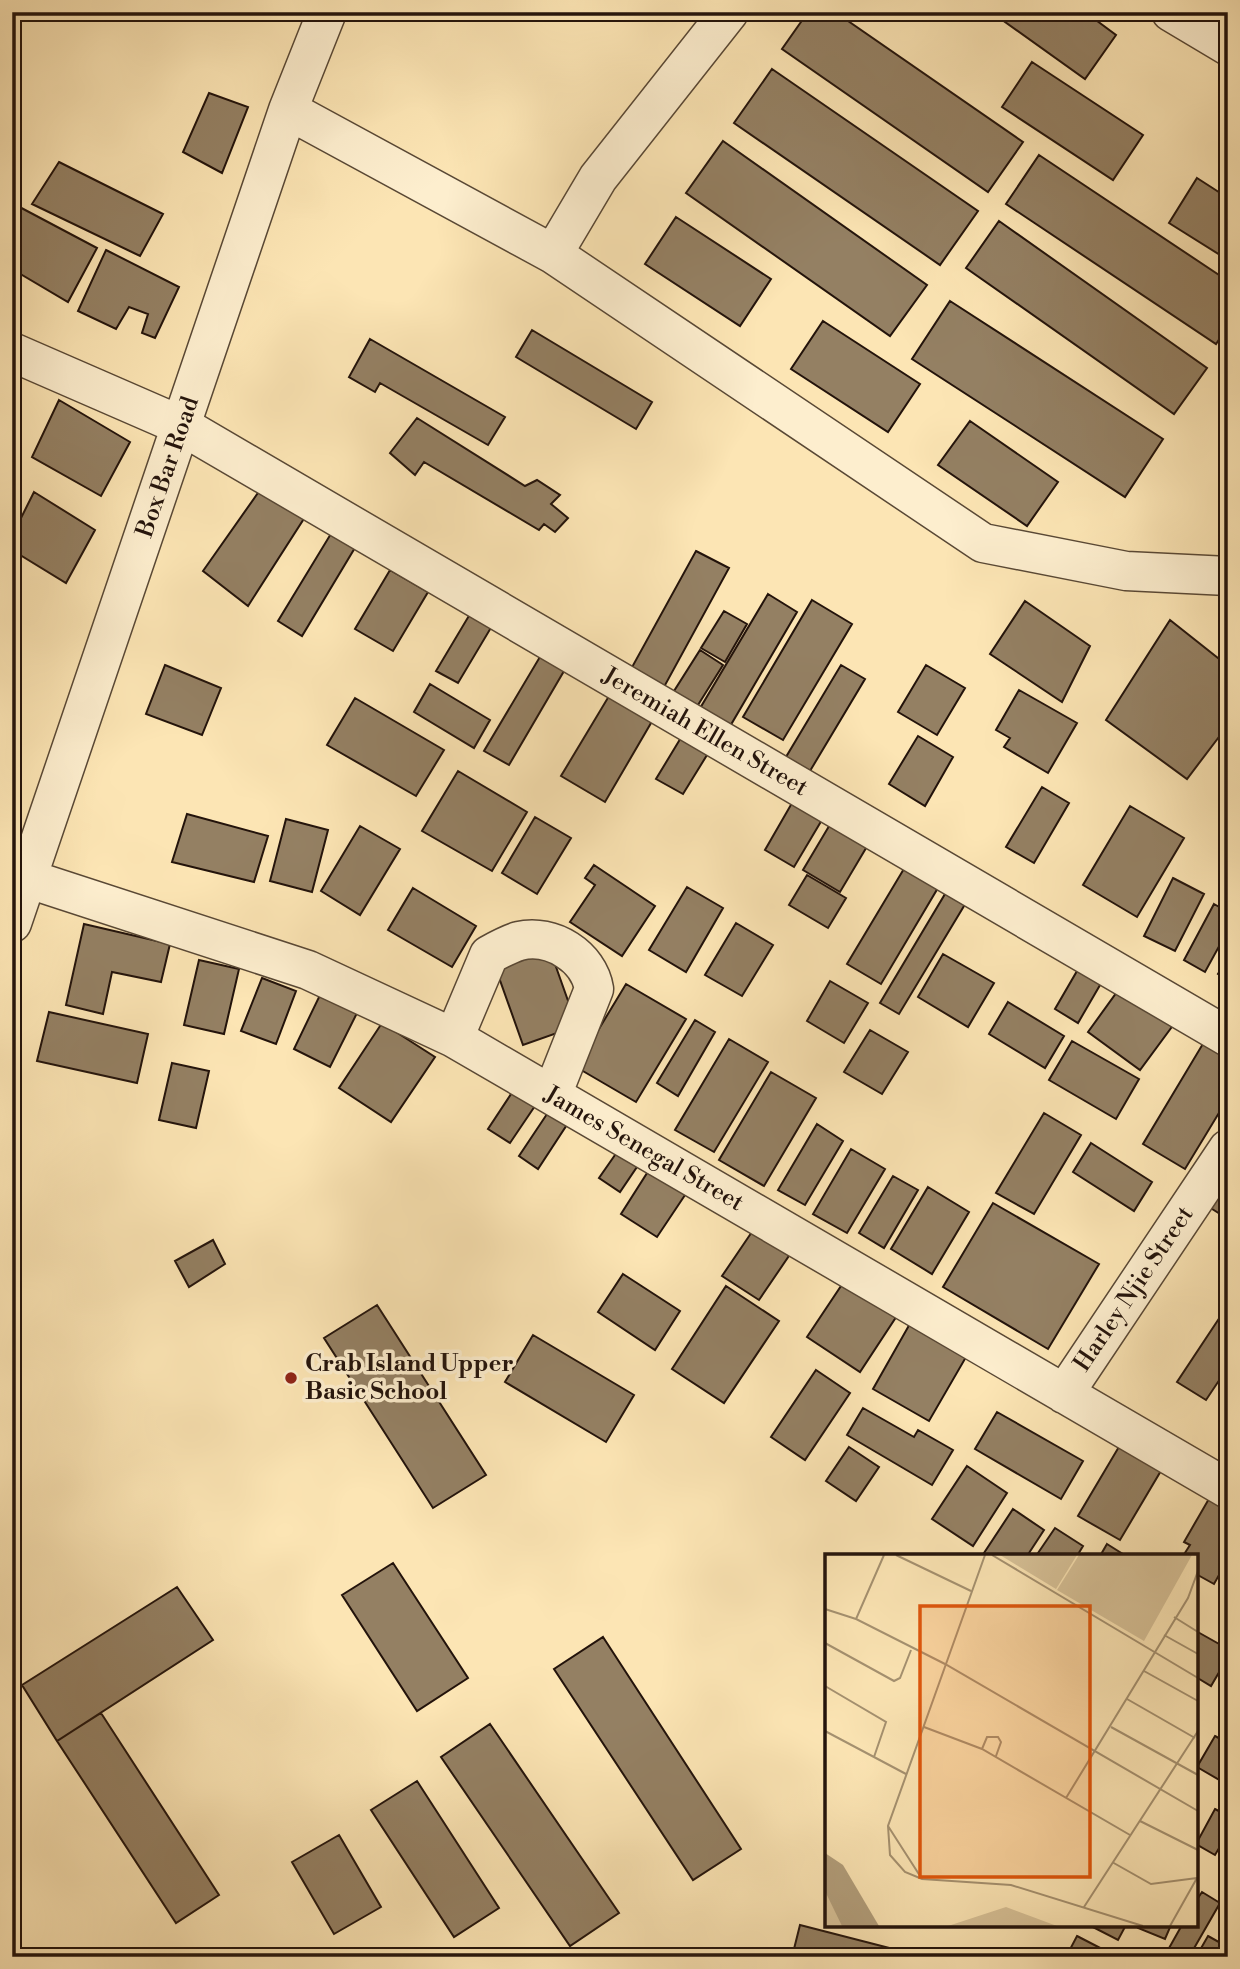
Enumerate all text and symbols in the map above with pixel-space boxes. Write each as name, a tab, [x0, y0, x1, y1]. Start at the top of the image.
street label: Box Bar Road	[130, 392, 206, 542]
street label: Jeremiah Ellen Street	[596, 660, 814, 803]
street label: James Senegal Street	[538, 1079, 749, 1219]
street label: Harley Njie Street	[1068, 1200, 1201, 1377]
place label: Crab Island Upper Basic School	[305, 1349, 514, 1407]
marker: Crab Island Upper Basic School	[283, 1370, 299, 1386]
inset map	[825, 1554, 1198, 1927]

